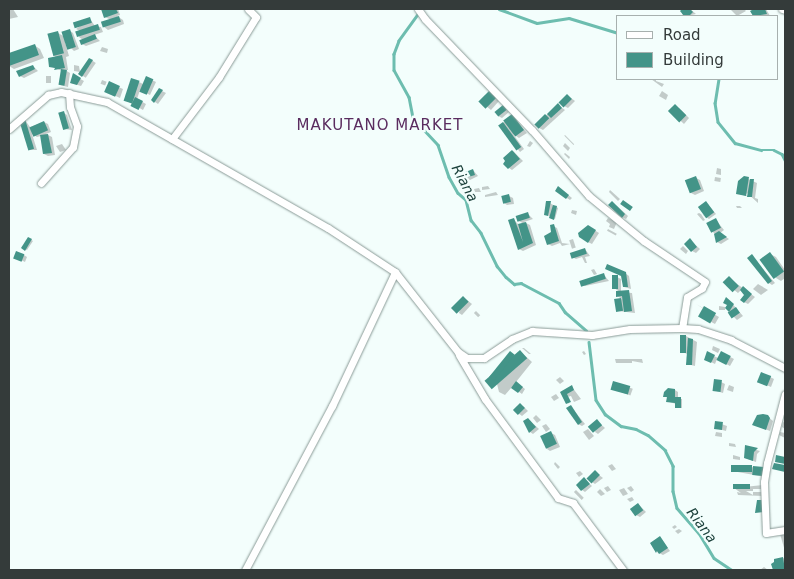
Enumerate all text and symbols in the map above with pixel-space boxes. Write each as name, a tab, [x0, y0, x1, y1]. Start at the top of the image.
legend	[616, 15, 779, 80]
text: Road	[663, 26, 701, 44]
text: Building	[663, 51, 724, 69]
district label: MAKUTANO MARKET	[295, 117, 465, 135]
water label: Riana	[448, 162, 482, 204]
water label: Riana	[683, 504, 721, 546]

